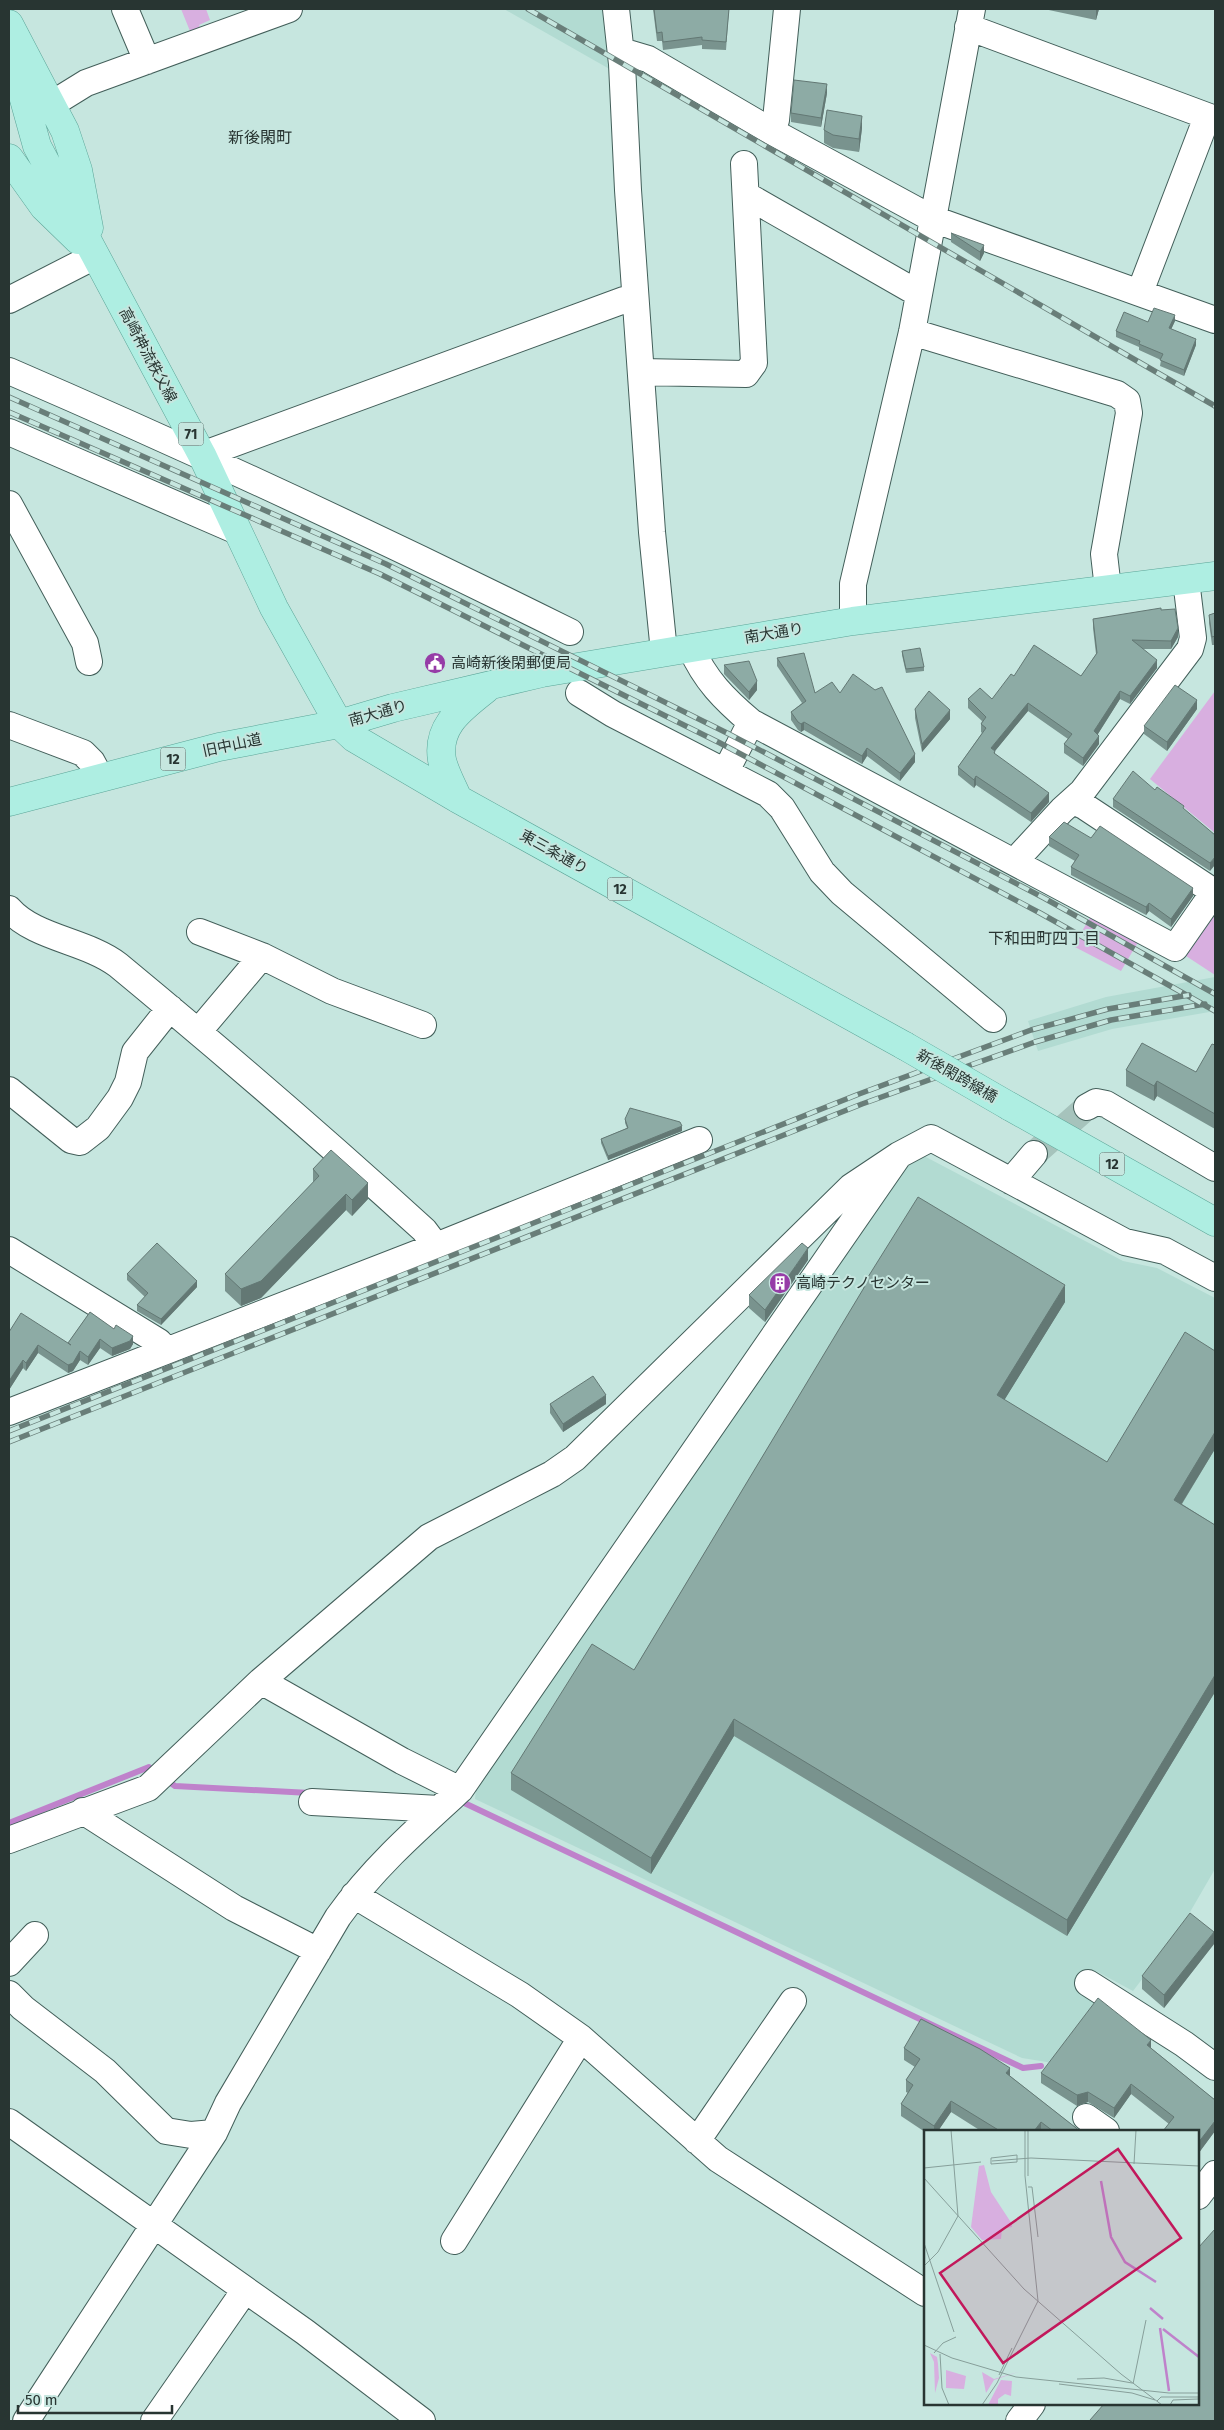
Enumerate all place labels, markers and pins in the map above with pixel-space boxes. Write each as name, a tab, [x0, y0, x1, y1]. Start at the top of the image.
public building icon: 高崎新後閑郵便局	[423, 651, 447, 675]
place label: 高崎新後閑郵便局	[451, 654, 571, 672]
building icon: 高崎テクノセンター	[768, 1271, 792, 1295]
place label: 高崎テクノセンター	[796, 1274, 930, 1292]

